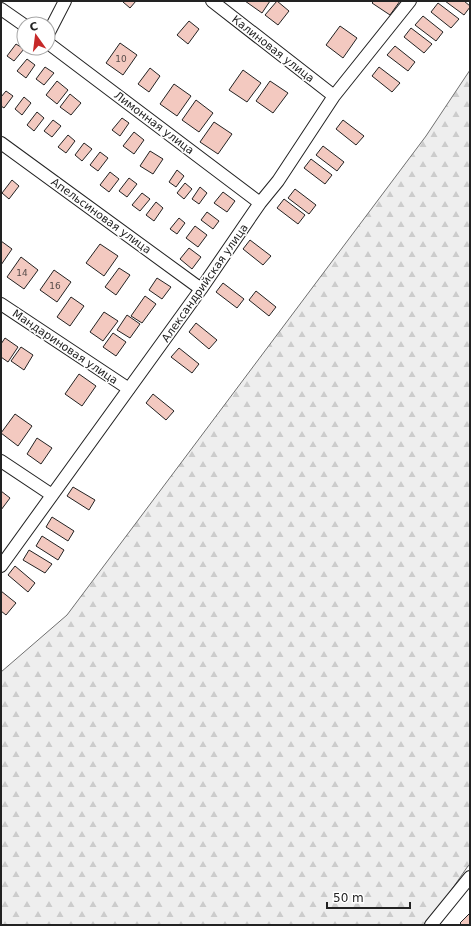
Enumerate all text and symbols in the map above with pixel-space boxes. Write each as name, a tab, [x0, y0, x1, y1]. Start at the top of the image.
street label: Калиновая улица	[229, 13, 317, 85]
north arrow	[16, 16, 56, 56]
text: С	[28, 19, 39, 34]
house number: 10	[115, 54, 127, 64]
street label: Лимонная улица	[112, 89, 196, 157]
street label: Апельсиновая улица	[48, 175, 154, 257]
street label: Александрийская улица	[159, 221, 251, 345]
house number: 14	[16, 268, 28, 278]
house number: 16	[49, 281, 61, 291]
street label: Мандариновая улица	[10, 307, 120, 387]
scale bar	[327, 884, 410, 910]
text: 50 m	[333, 891, 364, 905]

